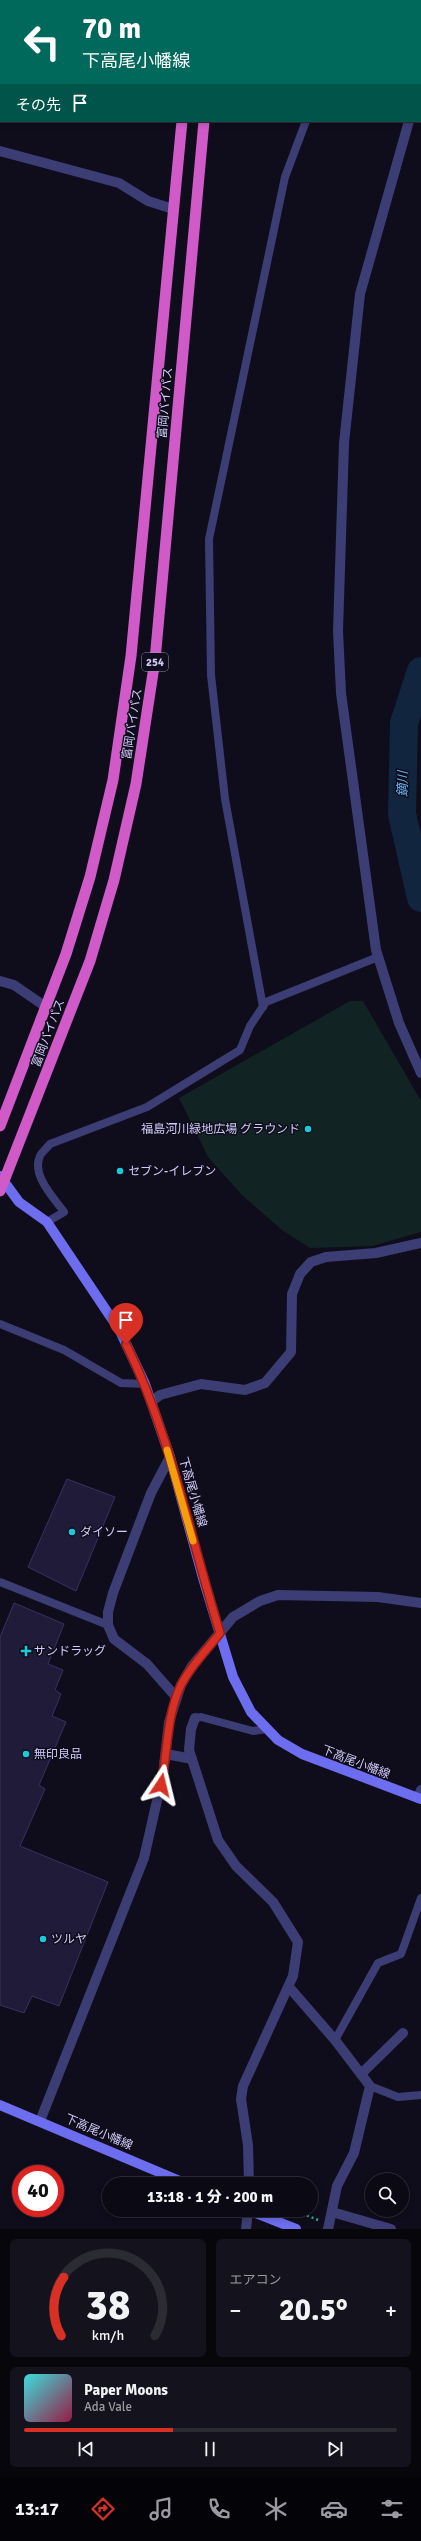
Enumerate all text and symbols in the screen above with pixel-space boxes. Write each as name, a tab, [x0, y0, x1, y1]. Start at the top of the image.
text: 70 m	[82, 12, 141, 46]
icon: left	[16, 16, 68, 68]
text: 下高尾小幡線	[82, 50, 190, 72]
icon: arrive	[69, 92, 91, 114]
text: その先	[16, 96, 61, 114]
street label: 富岡バイパス	[155, 367, 176, 439]
road number: 254	[142, 653, 168, 671]
street label: 富岡バイパス	[119, 687, 146, 761]
water label: 鏑川	[395, 769, 411, 797]
street label: 富岡バイパス	[29, 997, 68, 1069]
place label: 福島河川緑地広場 グラウンド	[141, 1122, 300, 1137]
marker: 福島河川緑地広場 グラウンド	[303, 1124, 313, 1134]
place label: セブン-イレブン	[128, 1164, 216, 1179]
marker: セブン-イレブン	[115, 1166, 125, 1176]
pin	[109, 1303, 143, 1344]
icon: arrive	[115, 1309, 137, 1331]
street label: 下高尾小幡線	[175, 1455, 210, 1529]
place label: ダイソー	[80, 1525, 128, 1540]
marker: ダイソー	[67, 1527, 77, 1537]
place label: サンドラッグ	[34, 1644, 106, 1659]
marker: サンドラッグ	[21, 1646, 31, 1656]
street label: 下高尾小幡線	[320, 1743, 392, 1782]
place label: 無印良品	[34, 1747, 82, 1762]
marker: 無印良品	[21, 1749, 31, 1759]
position arrow	[140, 1764, 182, 1806]
place label: ツルヤ	[51, 1932, 87, 1947]
marker: ツルヤ	[38, 1934, 48, 1944]
street label: 下高尾小幡線	[63, 2111, 135, 2153]
speed limit sign: 40	[12, 2165, 64, 2217]
map controls	[365, 2173, 409, 2217]
button: search	[365, 2173, 409, 2217]
text: 13:18 · 1 分 · 200 m	[147, 2188, 273, 2206]
text: エアコン	[230, 2272, 282, 2288]
text: 38	[85, 2280, 130, 2331]
text: 20.5°	[279, 2292, 348, 2329]
text: −	[230, 2297, 241, 2324]
text: +	[385, 2297, 397, 2324]
text: km/h	[92, 2327, 124, 2344]
text: Paper Moons	[84, 2381, 168, 2399]
text: Ada Vale	[84, 2399, 132, 2415]
icon: previous	[75, 2438, 97, 2460]
icon: pause	[199, 2438, 221, 2460]
icon: next	[324, 2438, 346, 2460]
icon: directions	[89, 2495, 117, 2523]
icon: music	[147, 2495, 175, 2523]
icon: phone	[205, 2495, 233, 2523]
icon: climate	[262, 2495, 290, 2523]
icon: car	[320, 2495, 348, 2523]
icon: filters	[378, 2495, 406, 2523]
text: 13:17	[15, 2498, 59, 2520]

